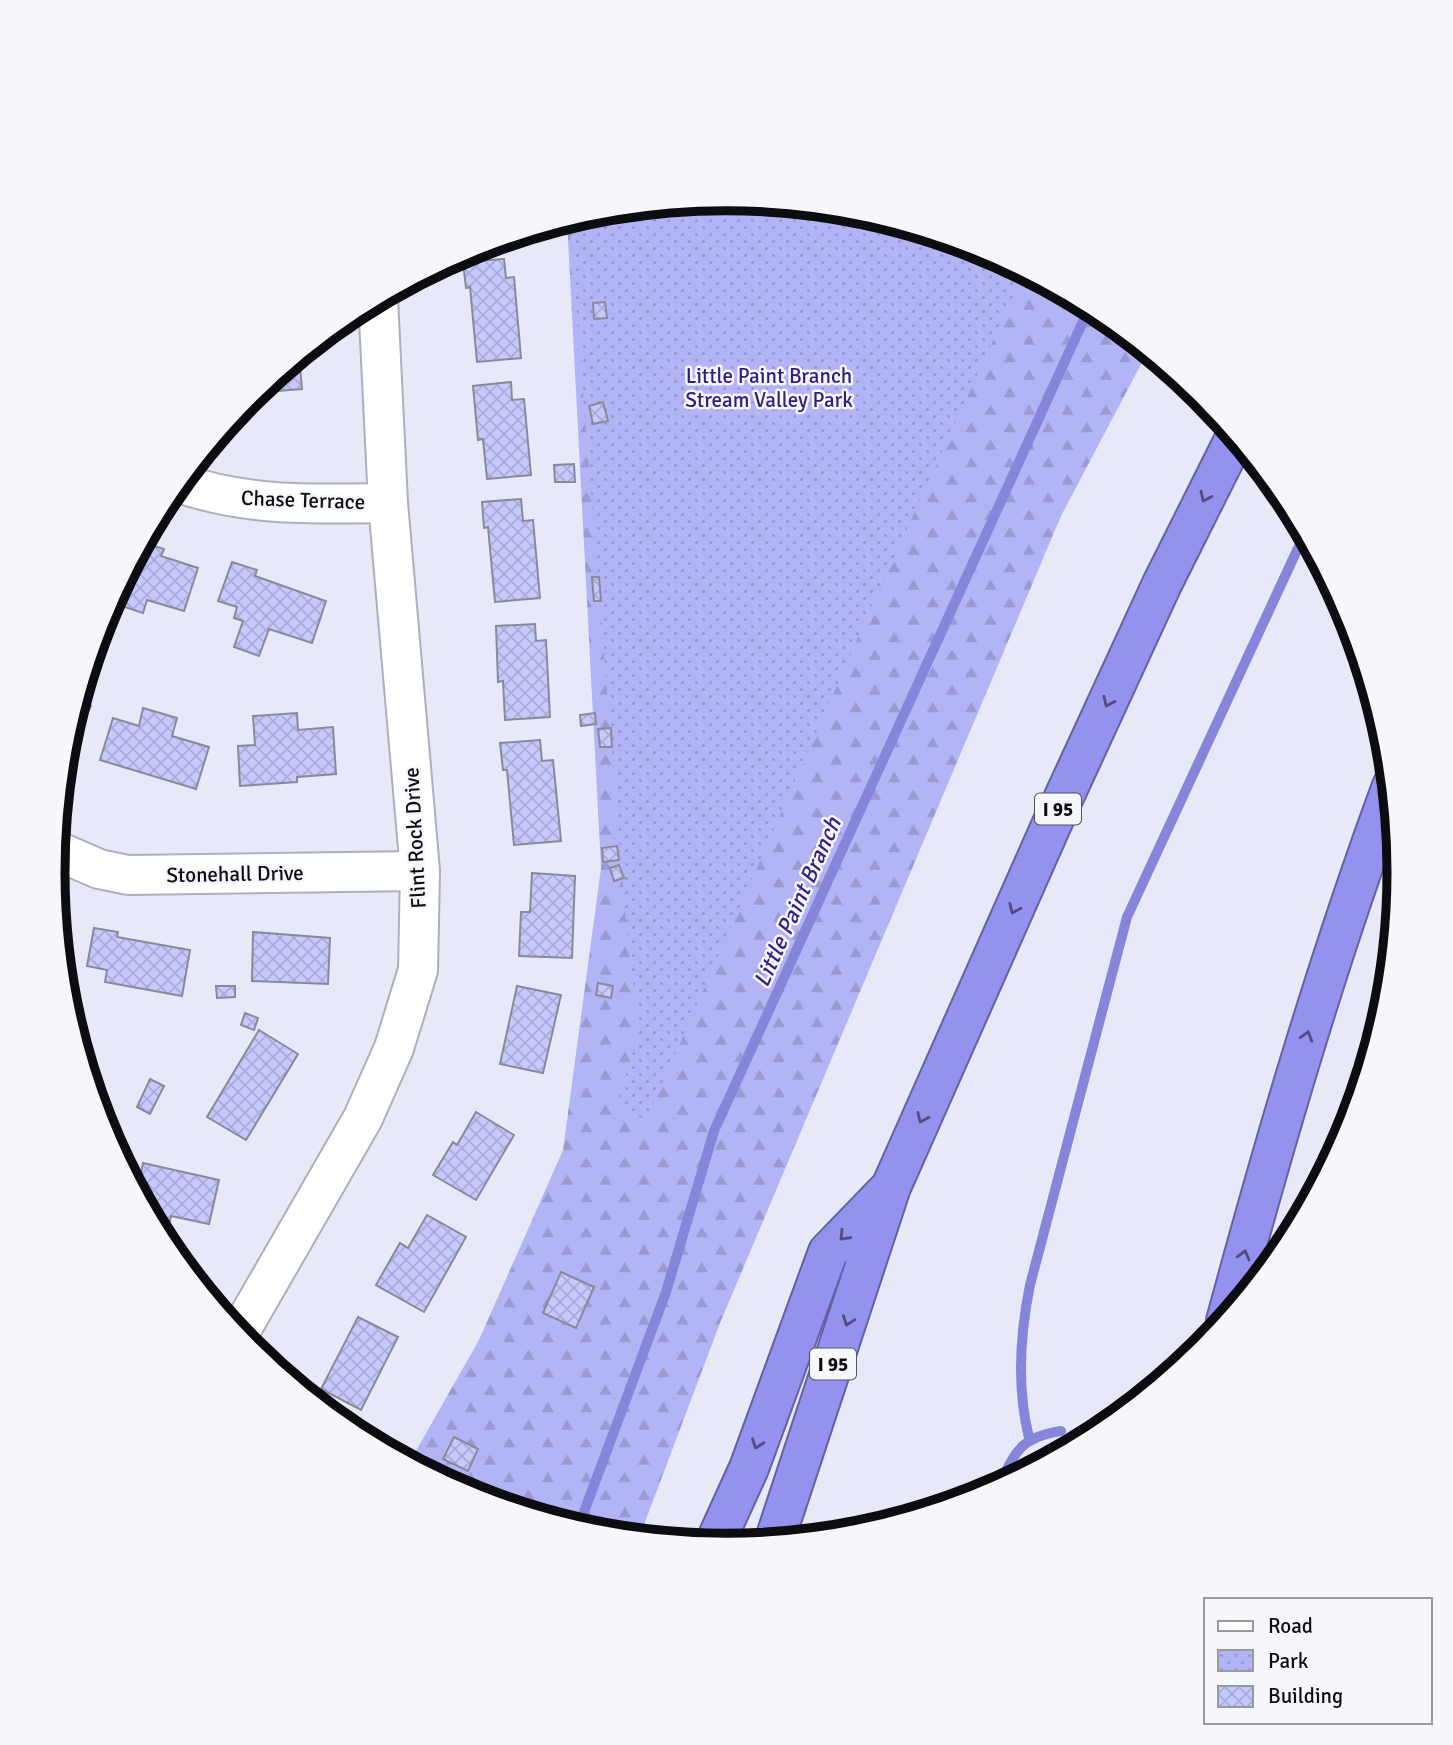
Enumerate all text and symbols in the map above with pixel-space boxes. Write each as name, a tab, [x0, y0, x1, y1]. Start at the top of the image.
park label: Little Paint Branch Stream Valley Park	[685, 363, 853, 413]
street label: Chase Terrace	[240, 485, 366, 515]
one-way arrow	[1200, 490, 1214, 502]
one-way arrow	[1102, 695, 1116, 707]
street label: Flint Rock Drive	[398, 767, 432, 909]
road number: I 95	[1035, 794, 1081, 824]
water label: Little Paint Branch	[747, 812, 848, 991]
street label: Stonehall Drive	[166, 860, 304, 888]
one-way arrow	[1008, 902, 1022, 915]
one-way arrow	[1299, 1030, 1314, 1042]
one-way arrow	[916, 1110, 930, 1123]
one-way arrow	[839, 1227, 852, 1240]
one-way arrow	[1236, 1249, 1251, 1261]
one-way arrow	[842, 1315, 856, 1327]
road number: I 95	[810, 1348, 856, 1380]
one-way arrow	[752, 1438, 766, 1450]
legend	[1204, 1598, 1432, 1724]
text: Road	[1268, 1613, 1313, 1639]
text: Park	[1268, 1648, 1309, 1674]
text: Building	[1268, 1683, 1343, 1709]

